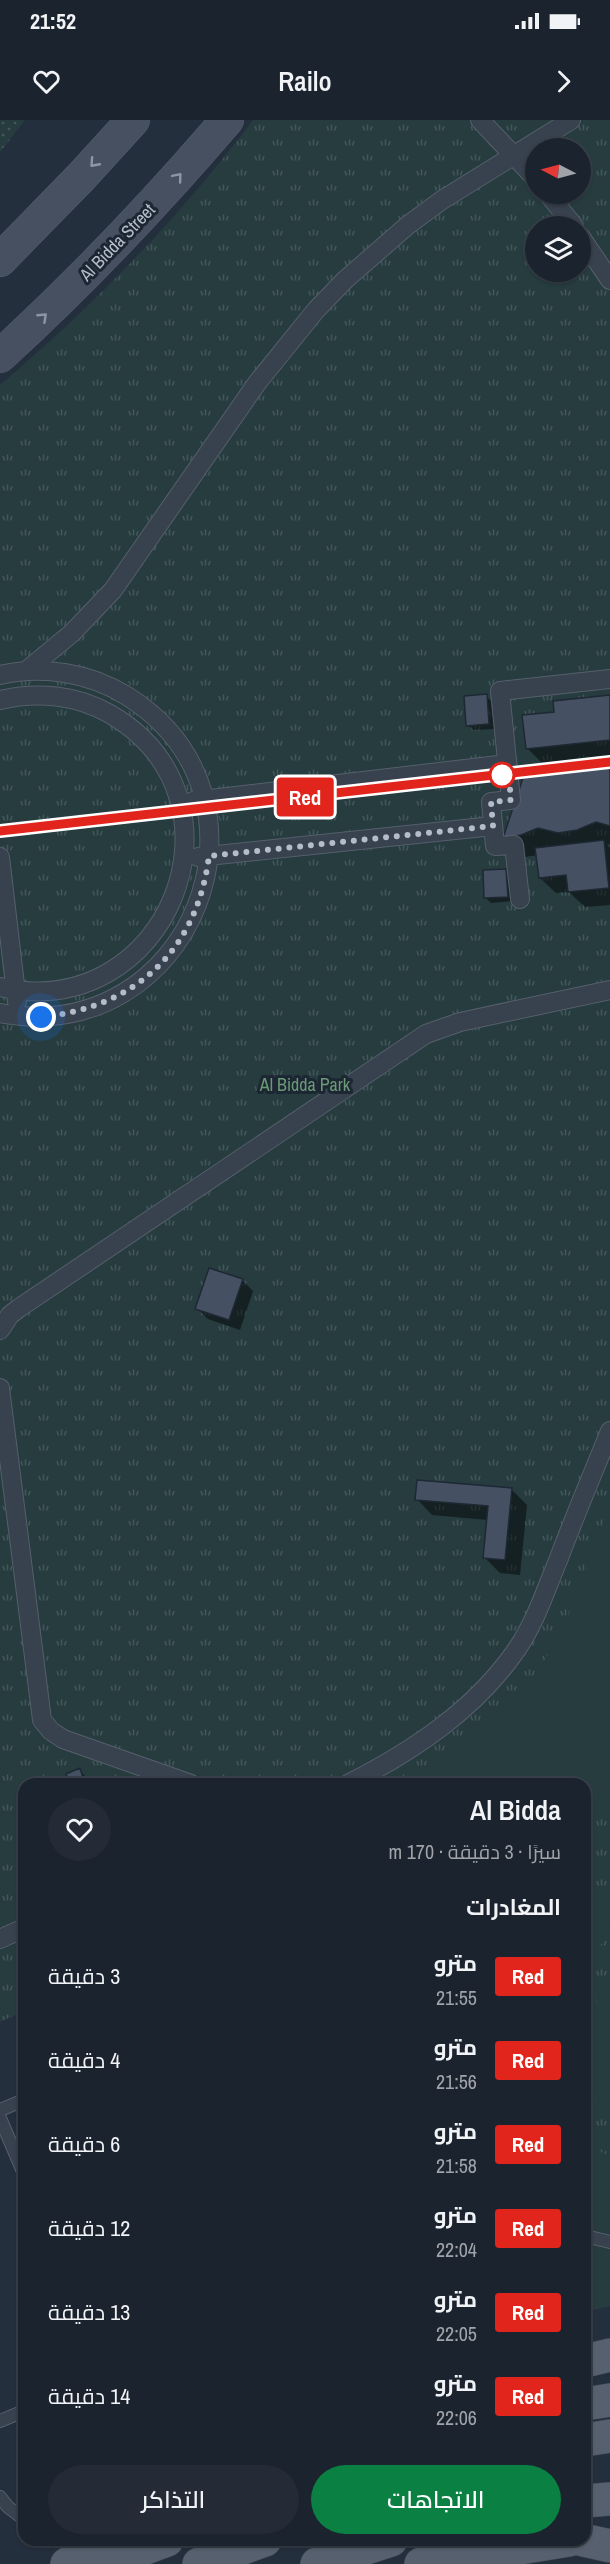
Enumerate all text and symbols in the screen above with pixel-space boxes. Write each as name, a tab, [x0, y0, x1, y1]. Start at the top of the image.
text: 21:52	[30, 6, 76, 36]
text: Railo	[278, 63, 332, 99]
icon: heart	[30, 65, 63, 98]
icon: forward	[547, 65, 580, 98]
north arrow	[525, 138, 591, 204]
map controls	[525, 138, 591, 282]
one-way arrow	[90, 157, 101, 167]
one-way arrow	[171, 173, 182, 184]
street label: Al Bidda Street	[73, 198, 160, 287]
button: layers	[525, 216, 591, 282]
one-way arrow	[36, 313, 47, 324]
unlabelled marker	[489, 762, 515, 788]
line badge: Red	[270, 778, 340, 816]
text: Red	[289, 783, 321, 812]
your location	[26, 1002, 56, 1032]
park label: Al Bidda Park	[259, 1072, 351, 1097]
text: Al Bidda	[470, 1791, 561, 1829]
button: heart	[48, 1798, 111, 1861]
text: سيرًا · 3 دقيقة · 170 m	[389, 1838, 561, 1865]
text: المغادرات	[466, 1892, 561, 1922]
text: مترو	[434, 1948, 477, 1978]
text: 3 دقيقة	[48, 1961, 120, 1991]
text: Red	[512, 1962, 544, 1991]
text: 21:55	[436, 1984, 477, 2011]
text: مترو	[434, 2032, 477, 2062]
text: 4 دقيقة	[48, 2045, 120, 2075]
text: Red	[512, 2046, 544, 2075]
text: 21:56	[436, 2068, 477, 2095]
text: مترو	[434, 2116, 477, 2146]
text: 6 دقيقة	[48, 2129, 120, 2159]
text: Red	[512, 2130, 544, 2159]
text: 21:58	[436, 2152, 477, 2179]
text: مترو	[434, 2200, 477, 2230]
text: 12 دقيقة	[48, 2213, 130, 2243]
text: Red	[512, 2214, 544, 2243]
text: 22:04	[436, 2236, 477, 2263]
text: مترو	[434, 2284, 477, 2314]
text: 13 دقيقة	[48, 2297, 130, 2327]
text: Red	[512, 2298, 544, 2327]
text: 22:05	[436, 2320, 477, 2347]
text: مترو	[434, 2368, 477, 2398]
text: 14 دقيقة	[48, 2381, 130, 2411]
text: Red	[512, 2382, 544, 2411]
text: 22:06	[436, 2404, 477, 2431]
button: التذاكر	[48, 2465, 299, 2534]
button: الاتجاهات	[311, 2465, 561, 2534]

